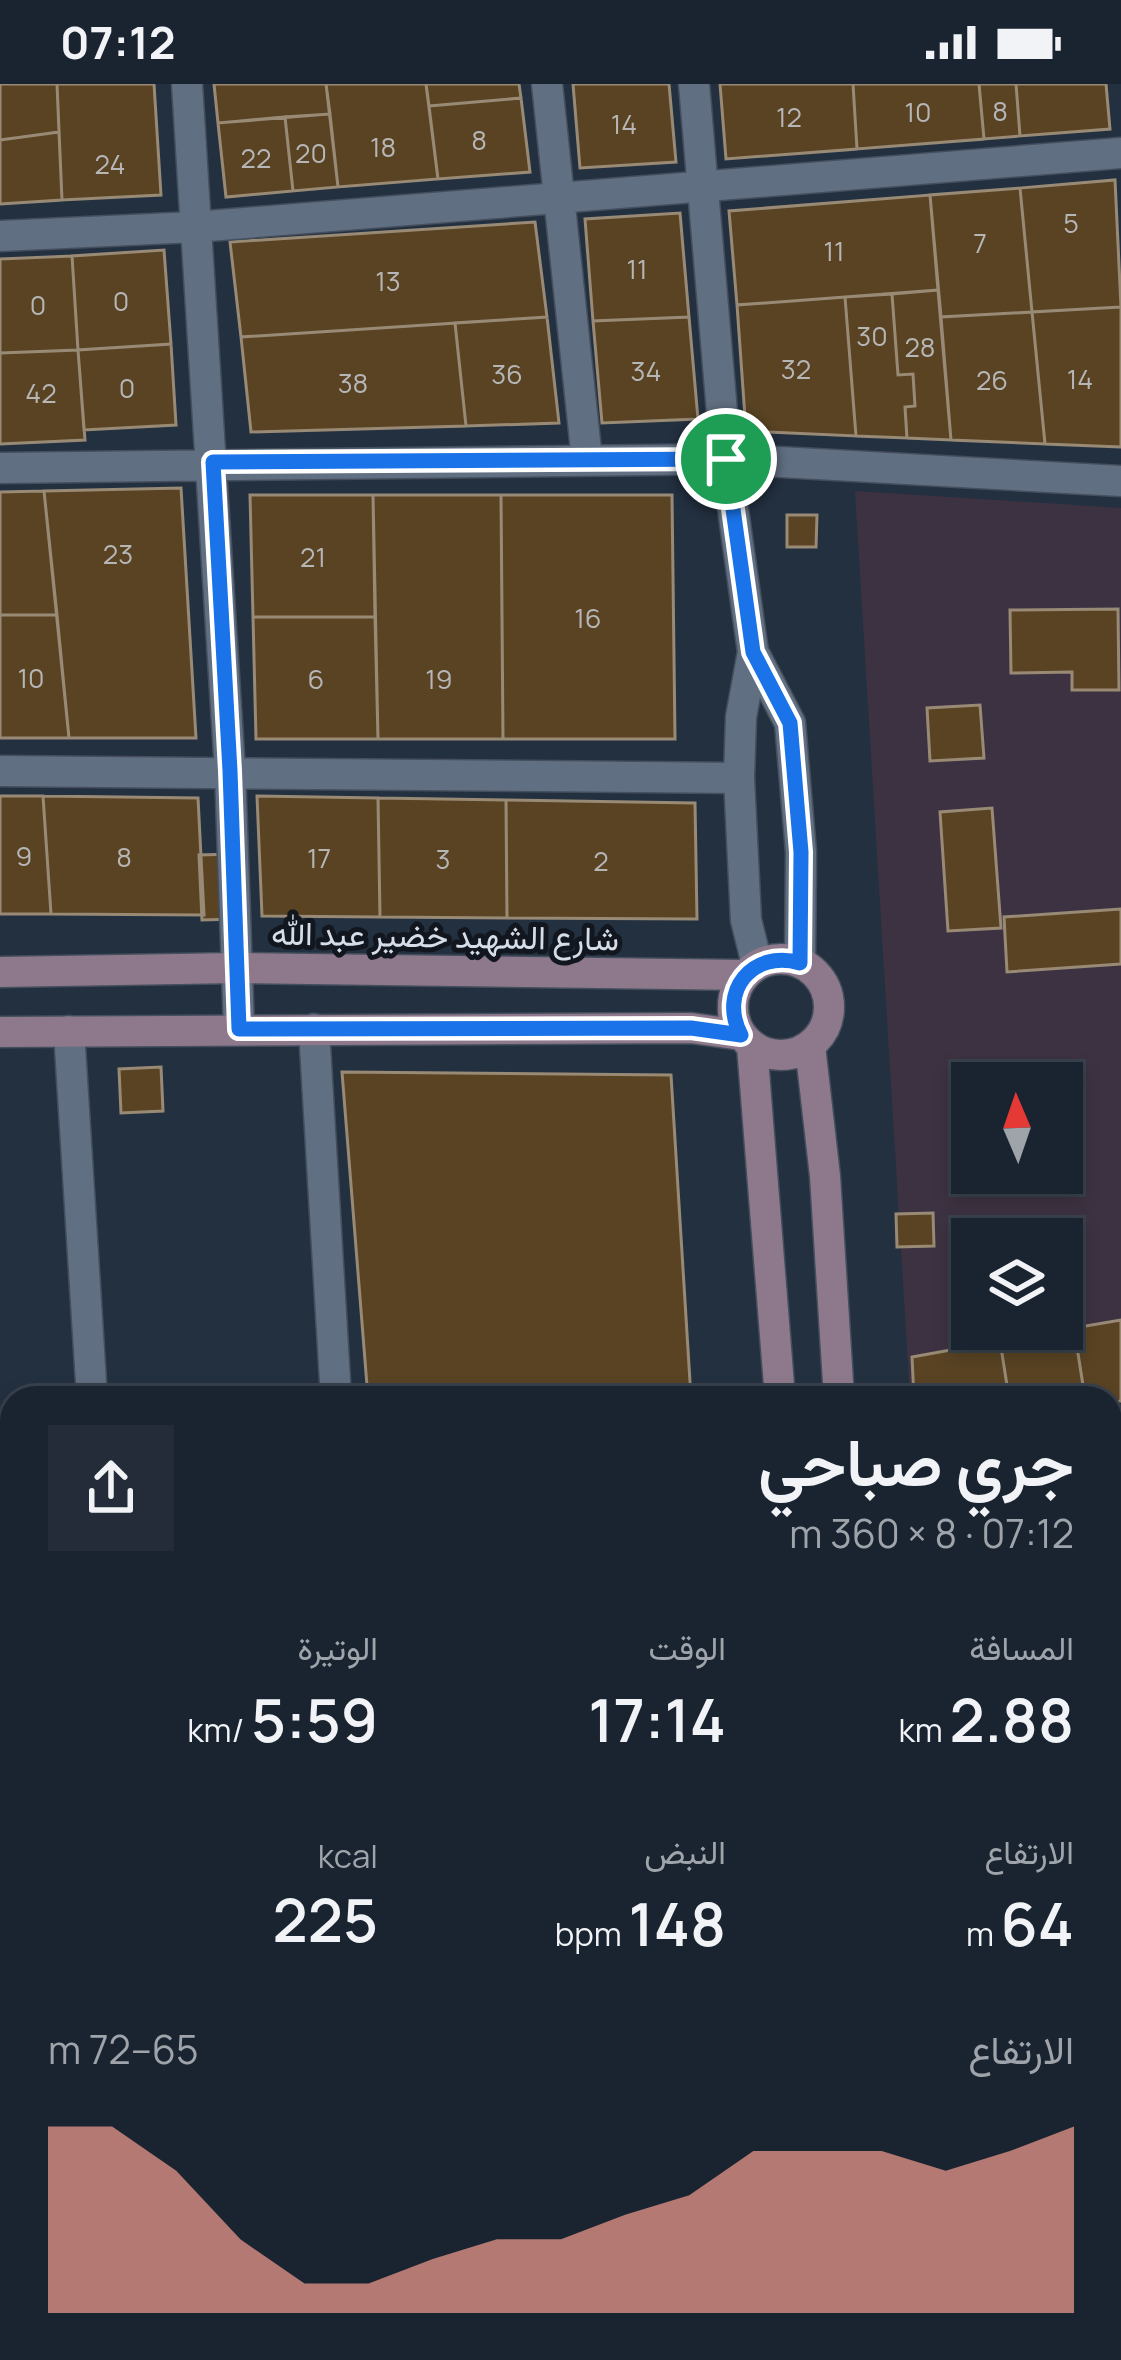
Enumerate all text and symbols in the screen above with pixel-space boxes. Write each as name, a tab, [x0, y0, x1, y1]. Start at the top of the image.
text: 07:12	[60, 11, 176, 73]
house number: 8	[992, 92, 1008, 129]
house number: 10	[905, 93, 932, 130]
house number: 12	[776, 98, 802, 135]
house number: 14	[611, 105, 637, 142]
house number: 8	[471, 121, 487, 158]
house number: 18	[370, 128, 396, 165]
house number: 20	[295, 134, 327, 171]
house number: 22	[241, 139, 271, 176]
house number: 24	[95, 145, 125, 182]
house number: 5	[1063, 204, 1079, 241]
house number: 7	[973, 224, 987, 261]
house number: 11	[823, 232, 845, 269]
house number: 11	[626, 250, 648, 287]
house number: 13	[375, 262, 401, 299]
house number: 0	[113, 282, 129, 319]
house number: 0	[30, 286, 46, 323]
house number: 30	[856, 317, 888, 354]
house number: 28	[904, 328, 936, 365]
house number: 32	[781, 350, 811, 387]
house number: 34	[631, 352, 661, 389]
house number: 36	[491, 355, 523, 392]
house number: 14	[1067, 360, 1093, 397]
house number: 26	[976, 361, 1008, 398]
house number: 38	[338, 364, 368, 401]
house number: 0	[119, 369, 135, 406]
house number: 42	[25, 374, 57, 411]
pin	[675, 408, 777, 510]
icon: arrive	[693, 426, 759, 492]
house number: 23	[103, 535, 133, 572]
house number: 21	[300, 538, 326, 575]
house number: 16	[574, 599, 602, 636]
house number: 10	[18, 659, 45, 696]
house number: 6	[308, 660, 324, 697]
house number: 19	[425, 660, 453, 697]
house number: 9	[16, 837, 32, 874]
house number: 8	[116, 838, 132, 875]
house number: 17	[307, 839, 331, 876]
house number: 3	[436, 840, 450, 877]
house number: 2	[593, 842, 609, 879]
street label: شارع الشهيد خضير عبد الله	[271, 909, 619, 962]
north arrow	[951, 1062, 1083, 1194]
map controls	[951, 1062, 1083, 1350]
button: layers	[951, 1218, 1083, 1350]
text: جري صباحي	[758, 1416, 1074, 1506]
button: share	[48, 1425, 174, 1551]
text: 07:12 · 8 × 360 m	[789, 1506, 1074, 1560]
text: الوتيرة	[297, 1625, 378, 1670]
text: الوقت	[648, 1625, 726, 1670]
text: المسافة	[969, 1625, 1074, 1670]
text: 5:59	[251, 1678, 378, 1760]
text: 17:14	[588, 1678, 726, 1760]
text: 2.88	[949, 1678, 1074, 1760]
text: /km	[187, 1707, 251, 1752]
text: km	[898, 1707, 949, 1752]
text: النبض	[644, 1829, 726, 1874]
text: الارتفاع	[984, 1829, 1074, 1874]
text: kcal	[318, 1833, 378, 1878]
text: 225	[273, 1878, 378, 1960]
text: 148	[628, 1882, 726, 1964]
text: 64	[1001, 1882, 1074, 1964]
text: bpm	[555, 1911, 628, 1956]
text: m	[966, 1911, 1001, 1956]
text: 65–72 m	[48, 2022, 199, 2076]
text: الارتفاع	[968, 2022, 1074, 2076]

